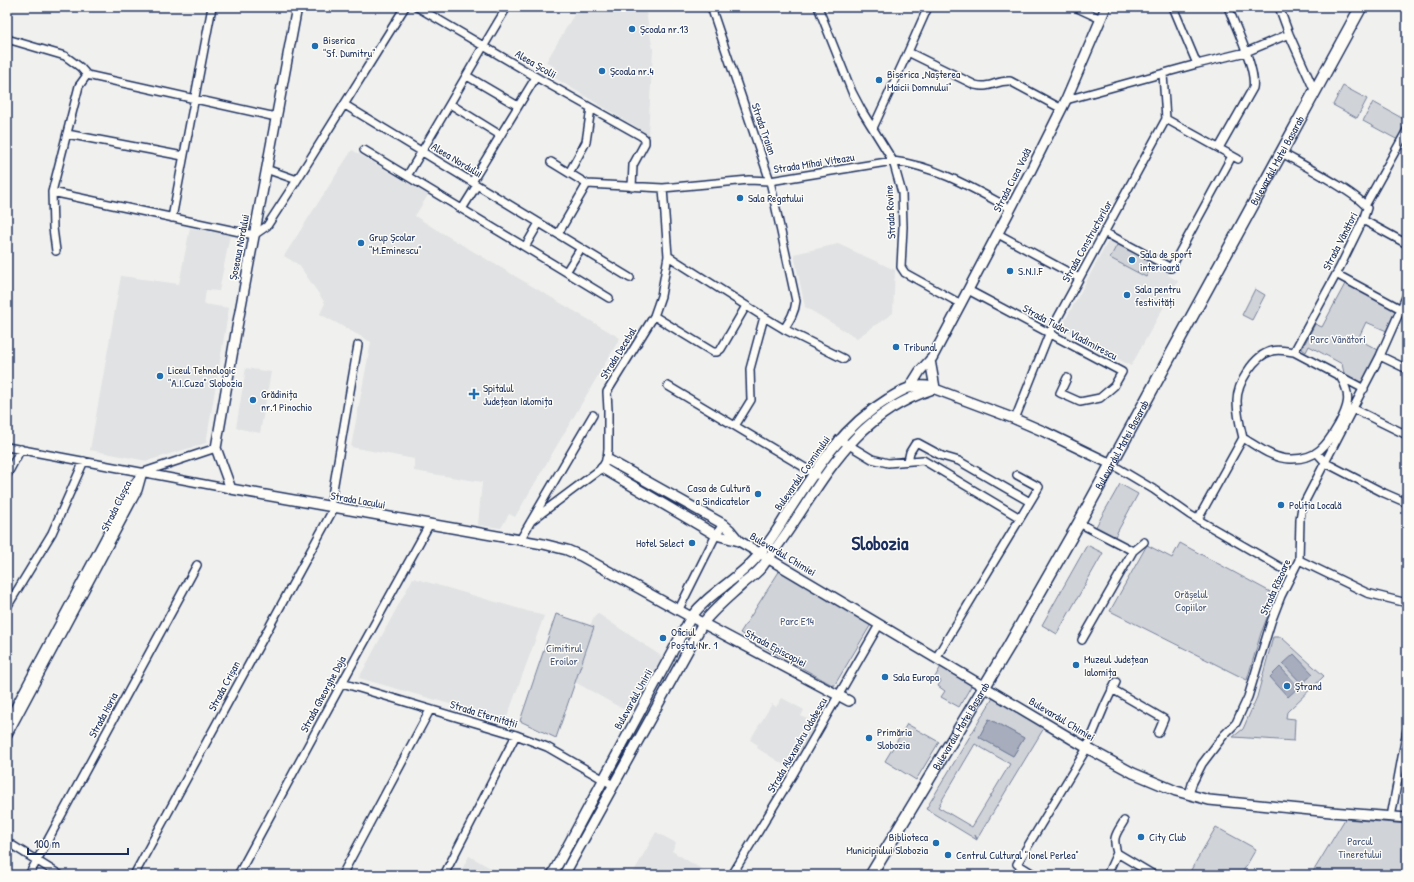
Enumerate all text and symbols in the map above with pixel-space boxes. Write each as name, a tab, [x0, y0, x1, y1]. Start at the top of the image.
place label: Școala nr.13	[640, 22, 688, 36]
marker: Școala nr.13	[627, 24, 637, 34]
place label: Biserica "Sf. Dumitru"	[323, 33, 376, 60]
marker: Biserica "Sf. Dumitru"	[310, 41, 320, 51]
street label: Aleea Școlii	[513, 47, 559, 81]
place label: Școala nr.4	[610, 64, 654, 78]
marker: Școala nr.4	[597, 66, 607, 76]
place label: Biserica „Nașterea Maicii Domnului"	[887, 67, 961, 94]
marker: Biserica „Nașterea Maicii Domnului"	[874, 75, 884, 85]
street label: Strada Traian	[749, 101, 779, 157]
street label: Bulevardul Matei Basarab	[1247, 113, 1307, 208]
street label: Aleea Nordului	[429, 139, 485, 181]
street label: Strada Cuza Vodă	[990, 145, 1034, 214]
street label: Strada Mihai Viteazu	[773, 150, 856, 176]
street label: Strada Rovine	[882, 184, 898, 239]
place label: Sala Regatului	[748, 191, 804, 205]
marker: Sala Regatului	[735, 193, 745, 203]
street label: Strada Constructorilor	[1059, 197, 1116, 284]
street label: Strada Vânători	[1319, 210, 1361, 272]
street label: Șoseaua Nordului	[226, 213, 252, 281]
place label: Grup Școlar "M.Eminescu"	[369, 230, 422, 257]
marker: Grup Școlar "M.Eminescu"	[356, 238, 366, 248]
place label: Sala de sport interioară	[1140, 247, 1192, 274]
marker: Sala de sport interioară	[1127, 255, 1137, 265]
place label: S.N.I.F	[1018, 264, 1044, 278]
marker: S.N.I.F	[1005, 266, 1015, 276]
place label: Sala pentru festivități	[1135, 282, 1181, 309]
marker: Sala pentru festivități	[1122, 290, 1132, 300]
street label: Strada Tudor Vladimirescu	[1020, 301, 1120, 363]
street label: Strada Decebal	[597, 324, 639, 382]
park label: Parc Vânători	[1310, 332, 1366, 346]
place label: Tribunal	[904, 340, 937, 354]
marker: Tribunal	[891, 342, 901, 352]
place label: Liceul Tehnologic "A.I.Cuza" Slobozia	[168, 363, 243, 390]
marker: Liceul Tehnologic "A.I.Cuza" Slobozia	[155, 371, 165, 381]
place label: Spitalul Județean Ialomița	[483, 381, 553, 408]
place label: Grădinița nr.1 Pinochio	[261, 387, 313, 414]
marker: Spitalul Județean Ialomița	[468, 388, 480, 400]
marker: Grădinița nr.1 Pinochio	[248, 395, 258, 405]
street label: Bulevardul Matei Basarab	[1092, 397, 1152, 492]
street label: Bulevardul Cosminului	[771, 433, 833, 513]
street label: Strada Cloșca	[98, 478, 135, 534]
place label: Casa de Cultură a Sindicatelor	[687, 481, 751, 508]
street label: Strada Lacului	[330, 488, 386, 512]
marker: Casa de Cultură a Sindicatelor	[753, 489, 763, 499]
place label: Poliția Locală	[1289, 498, 1342, 512]
marker: Poliția Locală	[1276, 500, 1286, 510]
street label: Bulevardul Chimiei	[748, 529, 818, 579]
district label: Slobozia	[852, 530, 909, 556]
place label: Hotel Select	[636, 536, 684, 550]
marker: Hotel Select	[687, 538, 697, 548]
street label: Strada Răzoare	[1256, 556, 1294, 617]
park label: Orășelul Copiilor	[1174, 587, 1208, 614]
park label: Parc E14	[780, 614, 814, 628]
place label: Oficiul Poștal Nr. 1	[671, 625, 717, 652]
street label: Strada Episcopiei	[743, 626, 809, 670]
marker: Oficiul Poștal Nr. 1	[658, 633, 668, 643]
park label: Cimitirul Eroilor	[546, 641, 582, 668]
place label: Muzeul Județean Ialomița	[1084, 652, 1148, 679]
street label: Strada Gheorghe Doja	[297, 653, 349, 735]
street label: Strada Crișan	[205, 659, 243, 713]
marker: Muzeul Județean Ialomița	[1071, 660, 1081, 670]
street label: Bulevardul Unirii	[611, 666, 655, 732]
place label: Sala Europa	[893, 670, 940, 684]
marker: Sala Europa	[880, 672, 890, 682]
street label: Bulevardul Matei Basarab	[929, 679, 993, 772]
place label: Ștrand	[1295, 679, 1322, 693]
marker: Ștrand	[1282, 681, 1292, 691]
street label: Strada Horia	[85, 689, 121, 740]
street label: Strada Alexandru Odobescu	[764, 694, 830, 795]
street label: Bulevardul Chimiei	[1027, 694, 1097, 744]
street label: Strada Eternității	[448, 697, 520, 731]
place label: Primăria Slobozia	[877, 725, 912, 752]
marker: Primăria Slobozia	[864, 733, 874, 743]
scale bar	[28, 830, 128, 856]
place label: Biblioteca Municipiului Slobozia	[846, 830, 929, 857]
place label: City Club	[1149, 830, 1187, 844]
marker: City Club	[1136, 832, 1146, 842]
park label: Parcul Tineretului	[1338, 834, 1382, 861]
text: 100 m	[34, 835, 60, 852]
marker: Biblioteca Municipiului Slobozia	[931, 838, 941, 848]
place label: Centrul Cultural "Ionel Perlea"	[956, 848, 1079, 862]
marker: Centrul Cultural "Ionel Perlea"	[943, 850, 953, 860]

